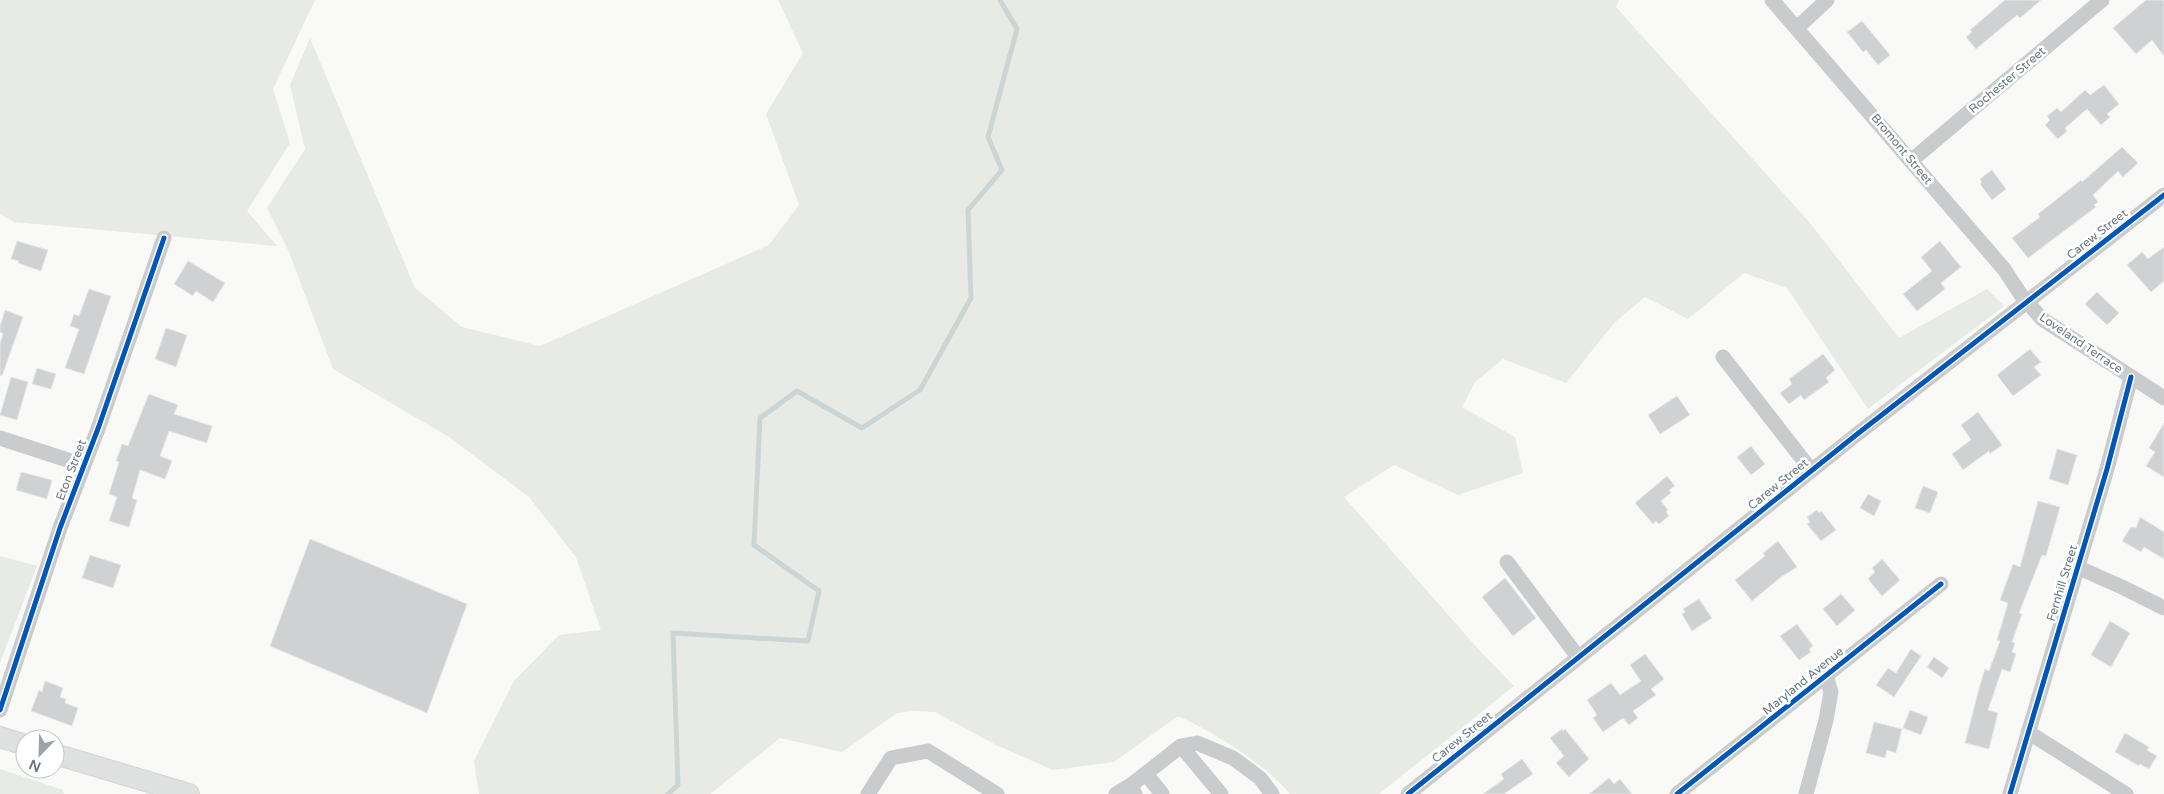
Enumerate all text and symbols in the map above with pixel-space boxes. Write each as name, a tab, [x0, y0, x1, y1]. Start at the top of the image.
street label: Rochester Street	[1966, 44, 2048, 116]
street label: Bromont Street	[1869, 111, 1936, 187]
street label: Carew Street	[2064, 206, 2130, 262]
street label: Loveland Terrace	[2037, 310, 2125, 376]
street label: Eton Street	[53, 437, 89, 502]
street label: Carew Street	[1745, 455, 1811, 512]
street label: Fernhill Street	[2044, 543, 2080, 623]
street label: Maryland Avenue	[1760, 644, 1846, 718]
street label: Carew Street	[1429, 708, 1495, 765]
north arrow	[15, 729, 65, 779]
text: N	[27, 755, 44, 776]

